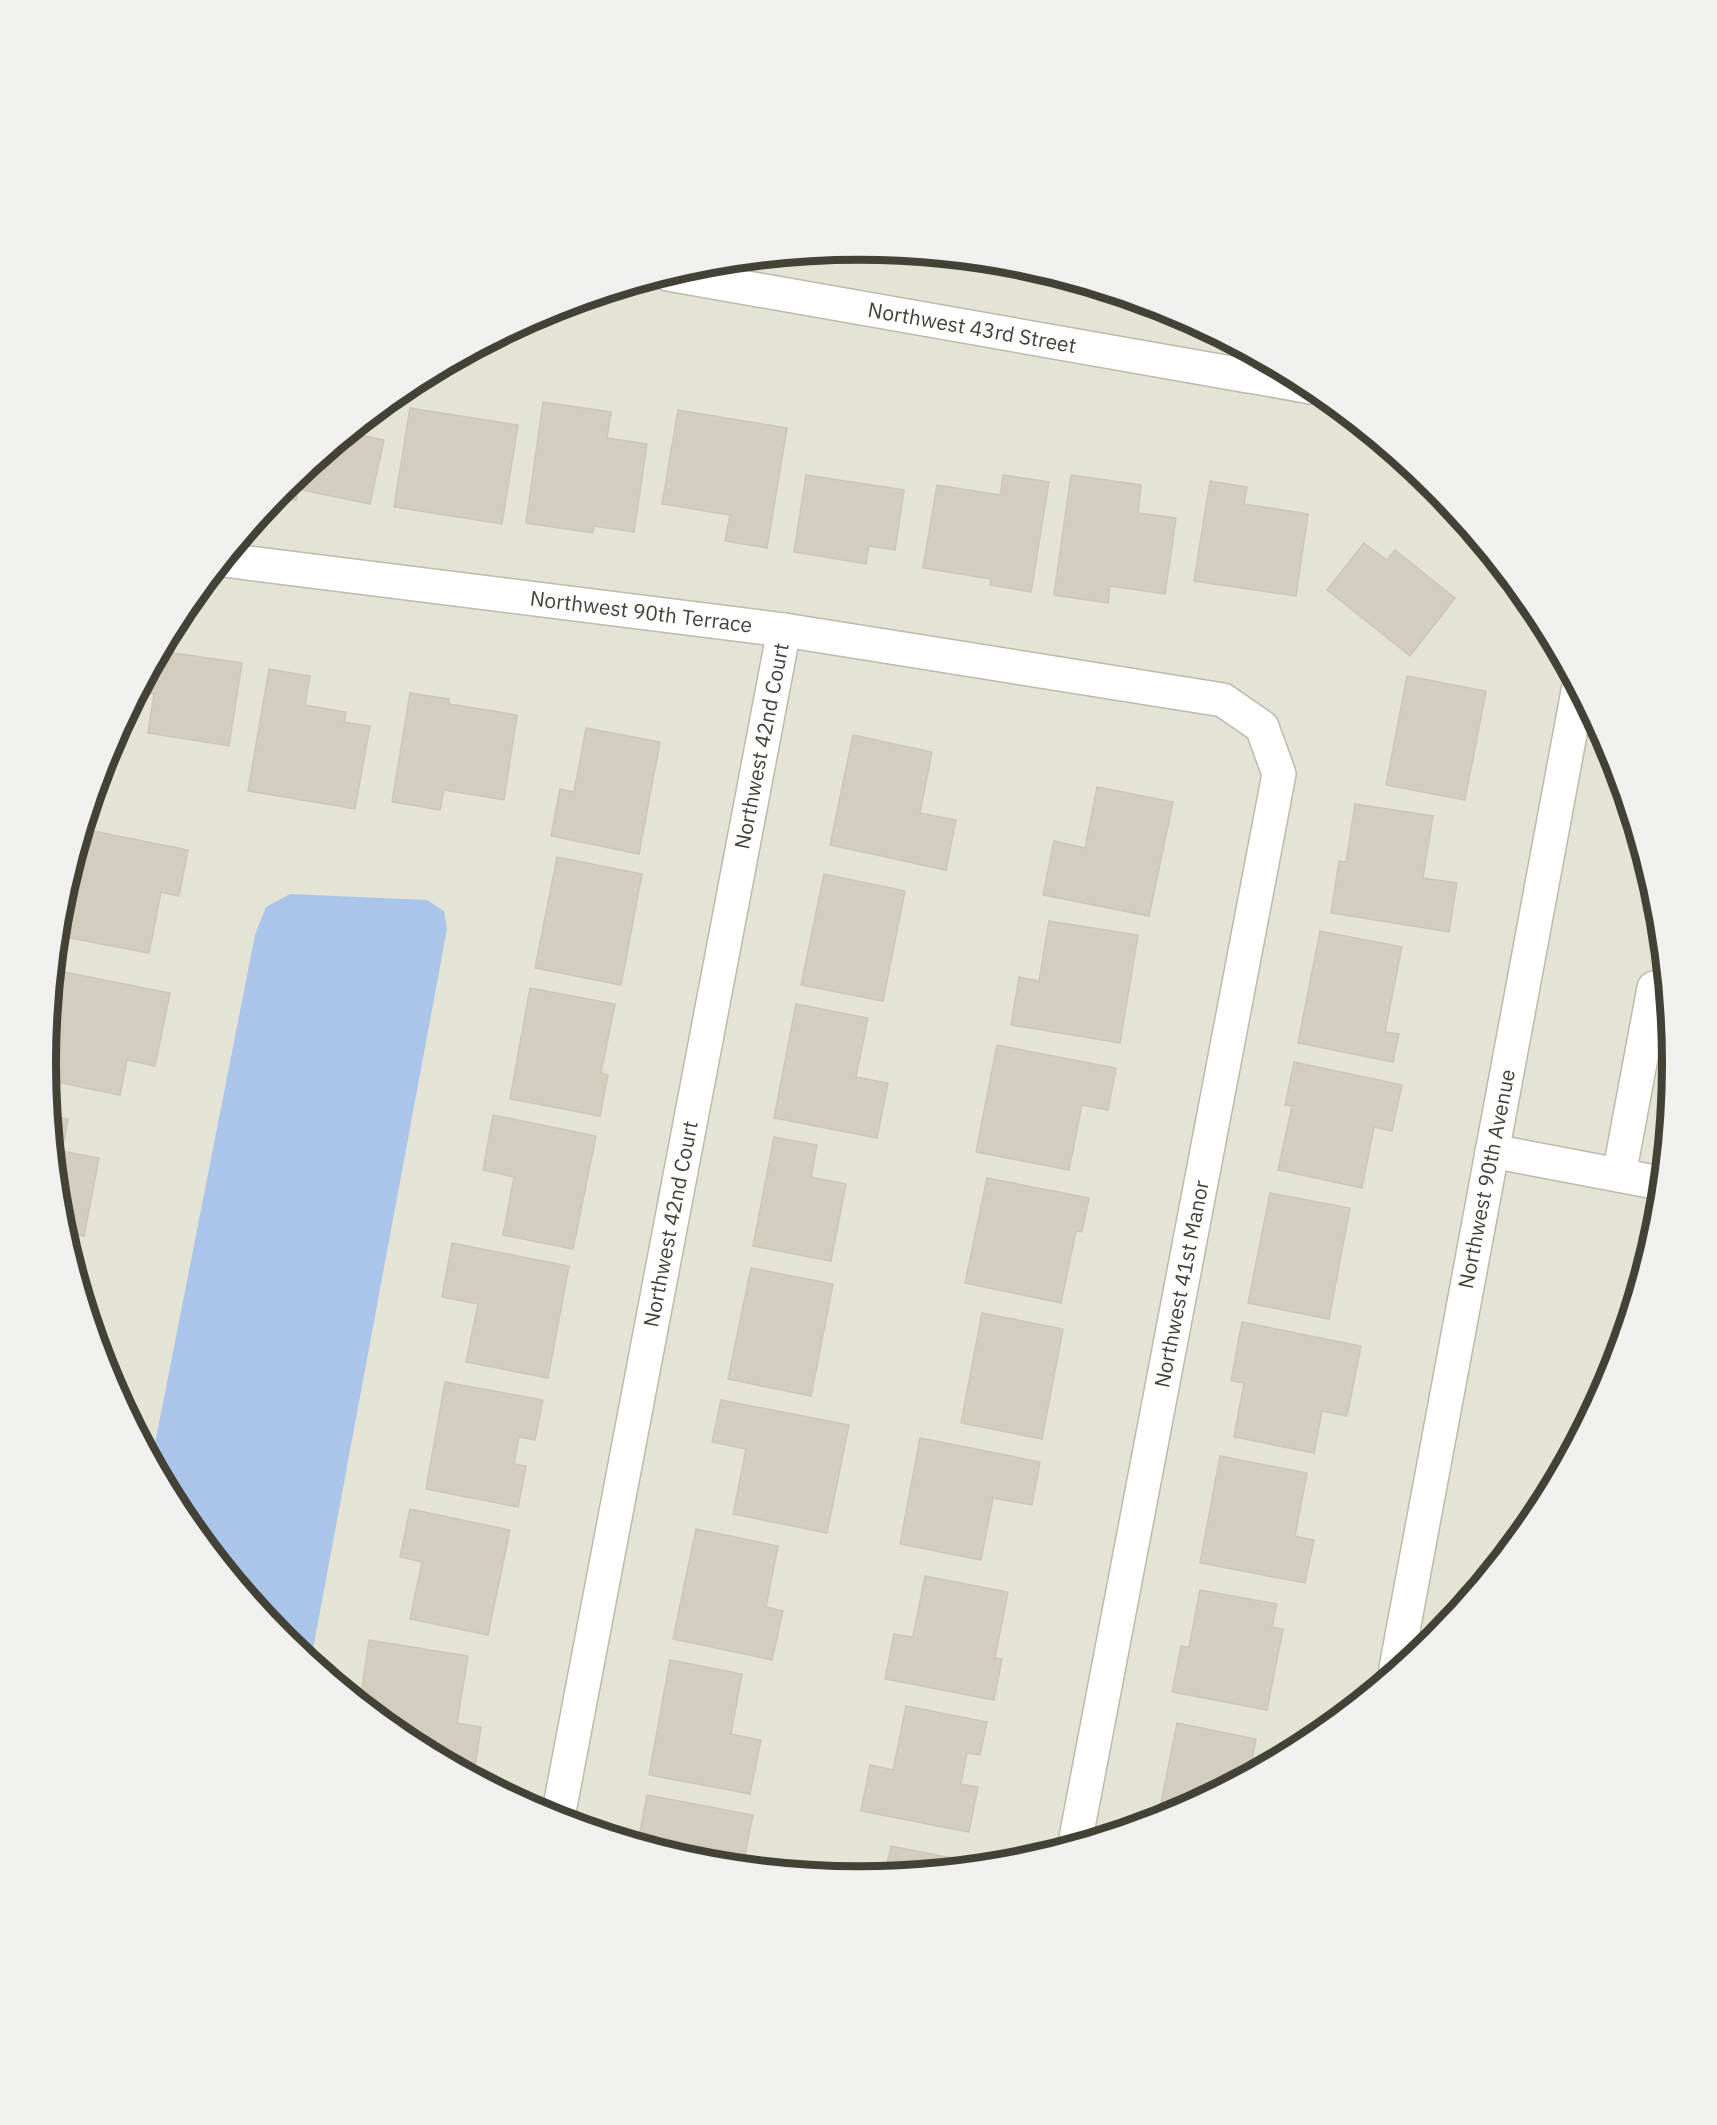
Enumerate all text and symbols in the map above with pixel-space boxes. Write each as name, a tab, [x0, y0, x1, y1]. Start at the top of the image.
street label: Northwest 43rd Street	[866, 295, 1079, 359]
street label: Northwest 90th Terrace	[528, 583, 754, 639]
street label: Northwest 42nd Court	[727, 640, 795, 851]
street label: Northwest 90th Avenue	[1451, 1067, 1521, 1291]
street label: Northwest 42nd Court	[636, 1118, 704, 1329]
street label: Northwest 41st Manor	[1147, 1177, 1215, 1390]

